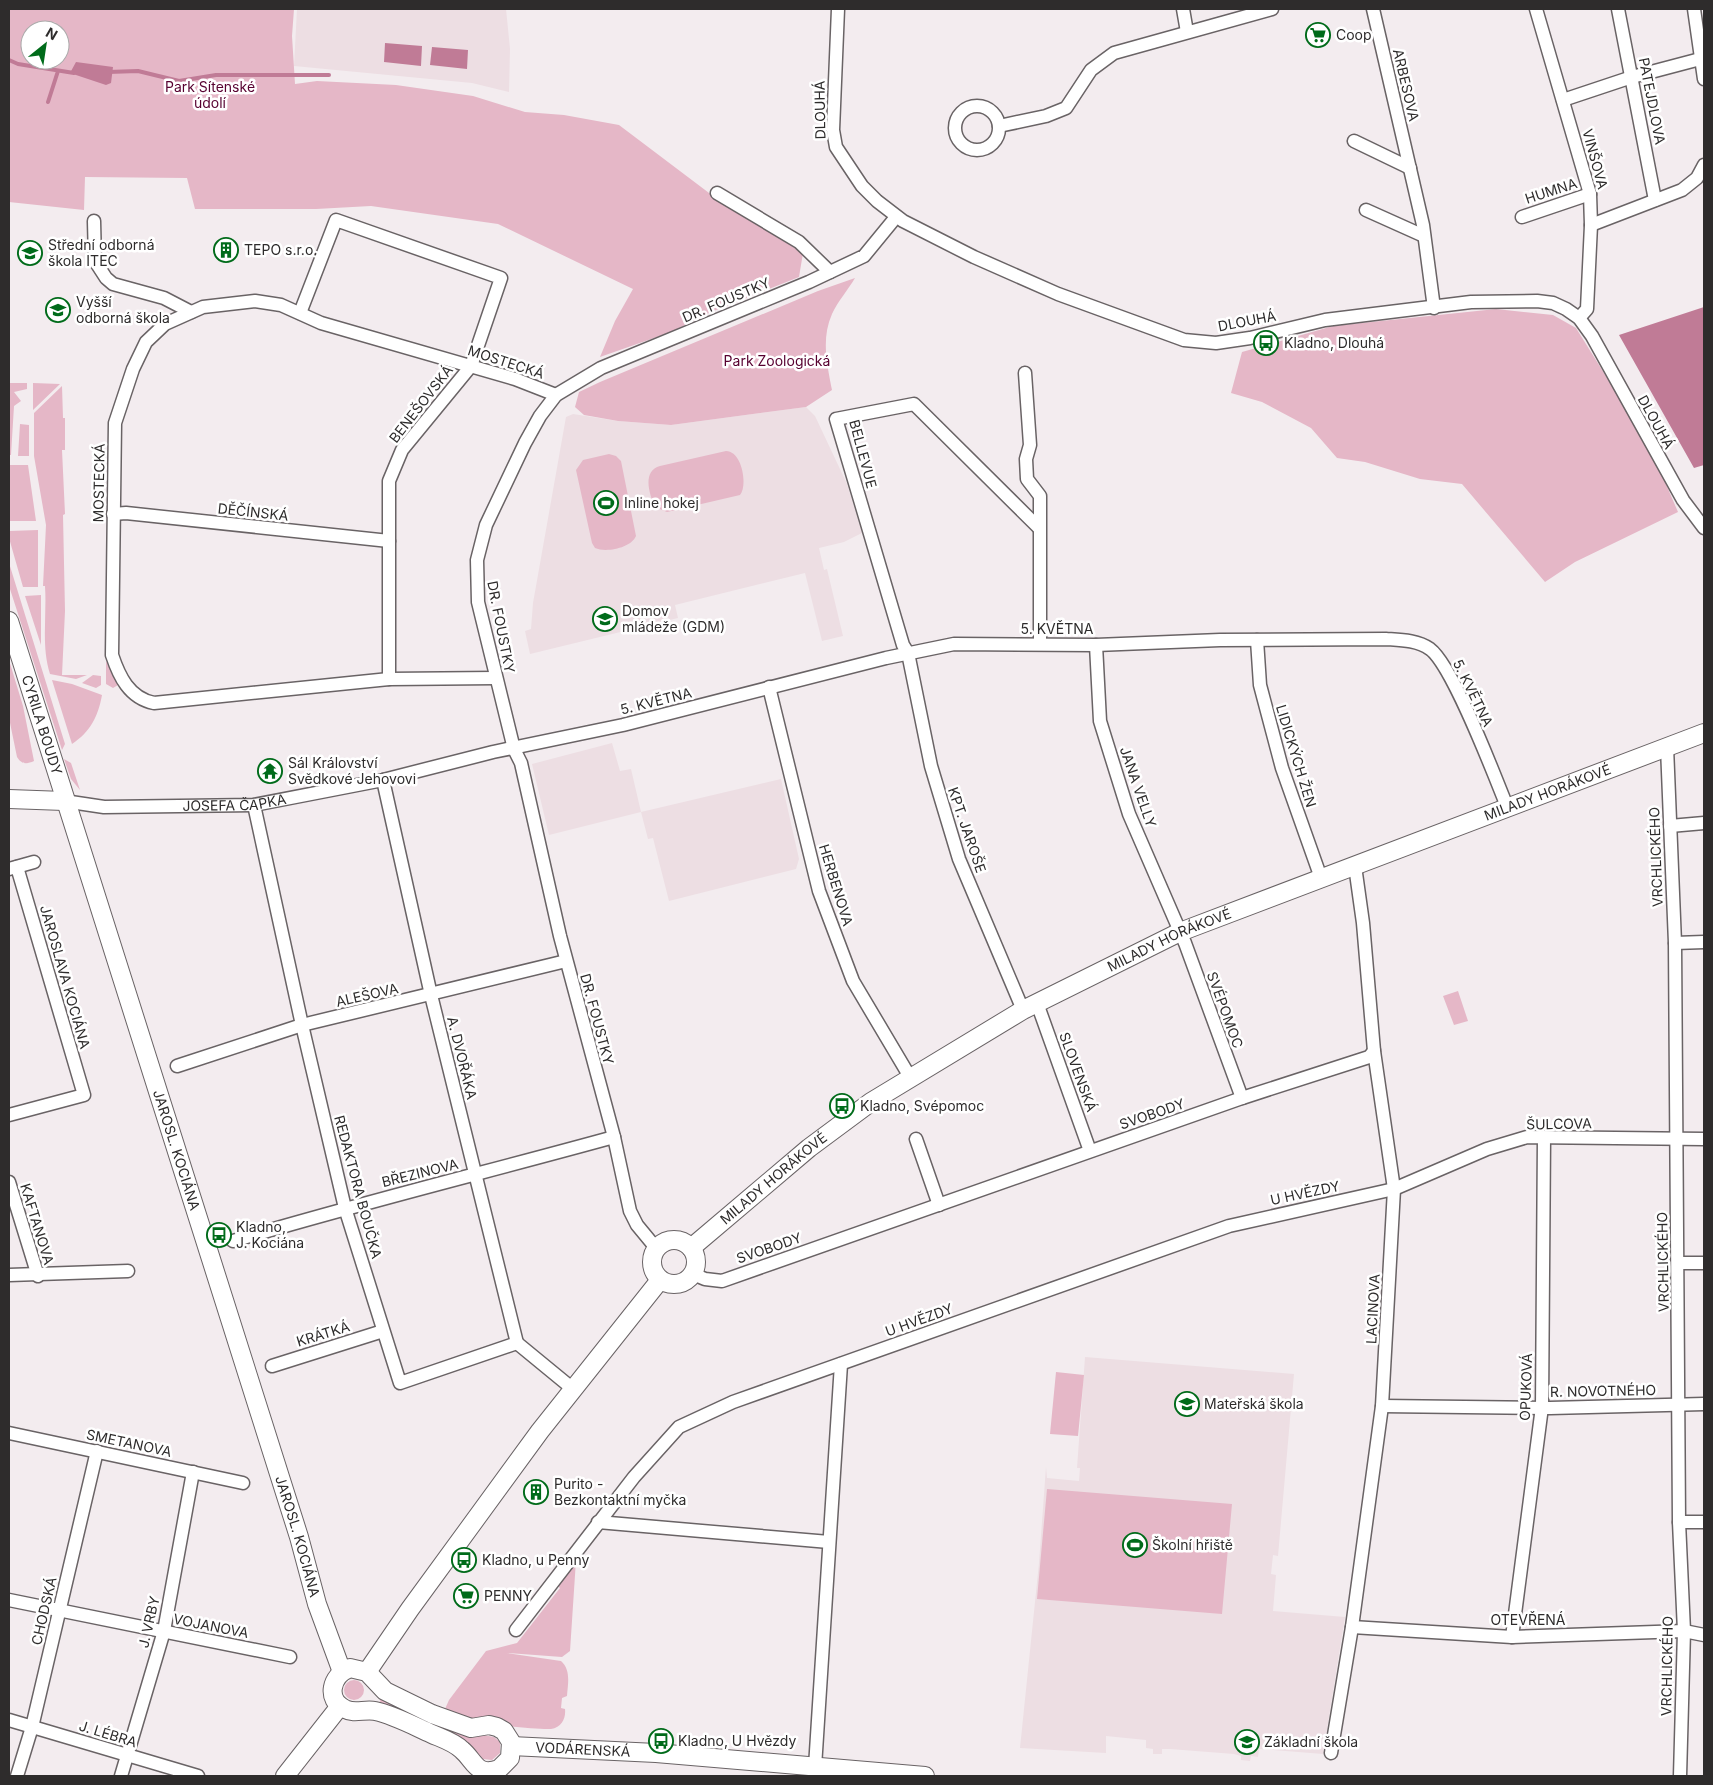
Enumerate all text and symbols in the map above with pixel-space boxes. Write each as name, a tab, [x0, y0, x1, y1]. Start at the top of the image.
north arrow	[20, 20, 70, 70]
supermarket icon: Coop	[1305, 22, 1331, 48]
text: N	[43, 23, 61, 43]
place label: Coop	[1336, 26, 1372, 43]
street label: ARBESOVA	[1390, 47, 1423, 123]
street label: PATEJDLOVA	[1636, 56, 1669, 146]
park label: Park Sítenské údolí	[165, 78, 255, 111]
street label: DLOUHÁ	[810, 80, 829, 140]
street label: VINŠOVA	[1579, 127, 1612, 191]
street label: HUMNA	[1523, 174, 1579, 207]
place label: Střední odborná škola ITEC	[48, 236, 155, 269]
building icon: TEPO s.r.o.	[213, 237, 239, 263]
school or university icon: Střední odborná škola ITEC	[17, 240, 43, 266]
place label: TEPO s.r.o.	[244, 241, 317, 258]
street label: DR. FOUSTKY	[679, 273, 773, 326]
place label: Vyšší odborná škola	[76, 293, 170, 326]
school or university icon: Vyšší odborná škola	[45, 297, 71, 323]
street label: DLOUHÁ	[1216, 306, 1278, 334]
bus stop icon: Kladno, Dlouhá	[1253, 330, 1279, 356]
place label: Kladno, Dlouhá	[1284, 334, 1384, 351]
street label: MOSTECKÁ	[466, 341, 547, 382]
park label: Park Zoologická	[724, 352, 830, 369]
street label: BENEŠOVSKÁ	[385, 361, 456, 446]
street label: DLOUHÁ	[1635, 392, 1678, 452]
street label: BELLEVUE	[846, 418, 881, 490]
street label: MOSTECKÁ	[89, 443, 108, 523]
sports icon: Inline hokej	[593, 490, 619, 516]
place label: Inline hokej	[624, 494, 699, 511]
street label: DĚČÍNSKÁ	[217, 499, 290, 524]
street label: DR. FOUSTKY	[484, 579, 519, 675]
place label: Domov mládeže (GDM)	[622, 602, 725, 635]
school or university icon: Domov mládeže (GDM)	[592, 606, 618, 632]
street label: 5. KVĚTNA	[1021, 620, 1094, 637]
street label: 5. KVĚTNA	[1450, 656, 1497, 730]
street label: CYRILA BOUDY	[19, 673, 66, 777]
street label: 5. KVĚTNA	[618, 683, 694, 718]
street label: LIDICKÝCH ŽEN	[1273, 702, 1320, 809]
street label: JANA VELLY	[1117, 744, 1160, 830]
place label: Sál Království Svědkové Jehovovi	[288, 754, 416, 787]
temple icon: Sál Království Svědkové Jehovovi	[257, 758, 283, 784]
street label: MILADY HORÁKOVÉ	[1482, 760, 1613, 824]
street label: KPT. JAROŠE	[945, 785, 990, 875]
street label: JOSEFA ČAPKA	[182, 790, 288, 814]
street label: VRCHLICKÉHO	[1645, 807, 1666, 907]
street label: HERBENOVA	[816, 842, 857, 928]
street label: JAROSLAVA KOCIÁNA	[37, 903, 94, 1051]
street label: MILADY HORÁKOVÉ	[1104, 904, 1234, 975]
street label: SVÉPOMOC	[1204, 969, 1247, 1050]
street label: DR. FOUSTKY	[577, 972, 618, 1067]
street label: ALEŠOVA	[334, 979, 400, 1010]
street label: A. DVOŘÁKA	[444, 1015, 481, 1101]
street label: SLOVENSKÁ	[1056, 1030, 1101, 1114]
street label: JAROSL. KOCIÁNA	[150, 1088, 204, 1213]
bus stop icon: Kladno, Svépomoc	[829, 1093, 855, 1119]
street label: SVOBODY	[1117, 1094, 1187, 1133]
place label: Kladno, Svépomoc	[860, 1097, 984, 1114]
street label: REDAKTORA BOUČKA	[331, 1113, 386, 1261]
street label: ŠULCOVA	[1526, 1114, 1592, 1133]
street label: MILADY HORÁKOVÉ	[716, 1129, 830, 1228]
street label: BŘEZINOVA	[380, 1155, 460, 1190]
street label: U HVĚZDY	[1269, 1177, 1342, 1208]
street label: KAFTANOVA	[17, 1181, 58, 1267]
street label: VRCHLICKÉHO	[1653, 1212, 1672, 1312]
place label: Kladno, J. Kociána	[236, 1218, 304, 1251]
bus stop icon: Kladno, J. Kociána	[206, 1222, 232, 1248]
street label: SVOBODY	[734, 1228, 804, 1267]
street label: LACINOVA	[1362, 1273, 1383, 1344]
street label: U HVĚZDY	[883, 1299, 955, 1340]
street label: KRÁTKÁ	[294, 1317, 352, 1350]
street label: OPUKOVÁ	[1516, 1353, 1535, 1421]
street label: R. NOVOTNÉHO	[1550, 1381, 1656, 1400]
school or university icon: Mateřská škola	[1174, 1391, 1200, 1417]
place label: Mateřská škola	[1204, 1395, 1304, 1412]
street label: SMETANOVA	[85, 1425, 174, 1460]
street label: JAROSL. KOCIÁNA	[272, 1474, 324, 1599]
place label: Purito - Bezkontaktní myčka	[554, 1475, 686, 1508]
building icon: Purito - Bezkontaktní myčka	[523, 1479, 549, 1505]
sports icon: Školní hřiště	[1122, 1532, 1148, 1558]
place label: Školní hřiště	[1152, 1536, 1233, 1553]
bus stop icon: Kladno, u Penny	[451, 1547, 477, 1573]
place label: Kladno, u Penny	[482, 1551, 589, 1568]
street label: CHODSKÁ	[27, 1575, 60, 1647]
supermarket icon: PENNY	[453, 1583, 479, 1609]
place label: PENNY	[484, 1587, 532, 1604]
street label: J. VRBY	[134, 1594, 163, 1650]
street label: VOJANOVA	[172, 1610, 251, 1641]
street label: OTEVŘENÁ	[1490, 1611, 1566, 1628]
street label: VRCHLICKÉHO	[1657, 1616, 1676, 1716]
street label: J. LÉBRA	[77, 1717, 139, 1750]
bus stop icon: Kladno, U Hvězdy	[648, 1728, 674, 1754]
school or university icon: Základní škola	[1234, 1729, 1260, 1755]
place label: Kladno, U Hvězdy	[678, 1732, 796, 1749]
place label: Základní škola	[1264, 1733, 1358, 1750]
street label: VODÁRENSKÁ	[535, 1738, 631, 1760]

